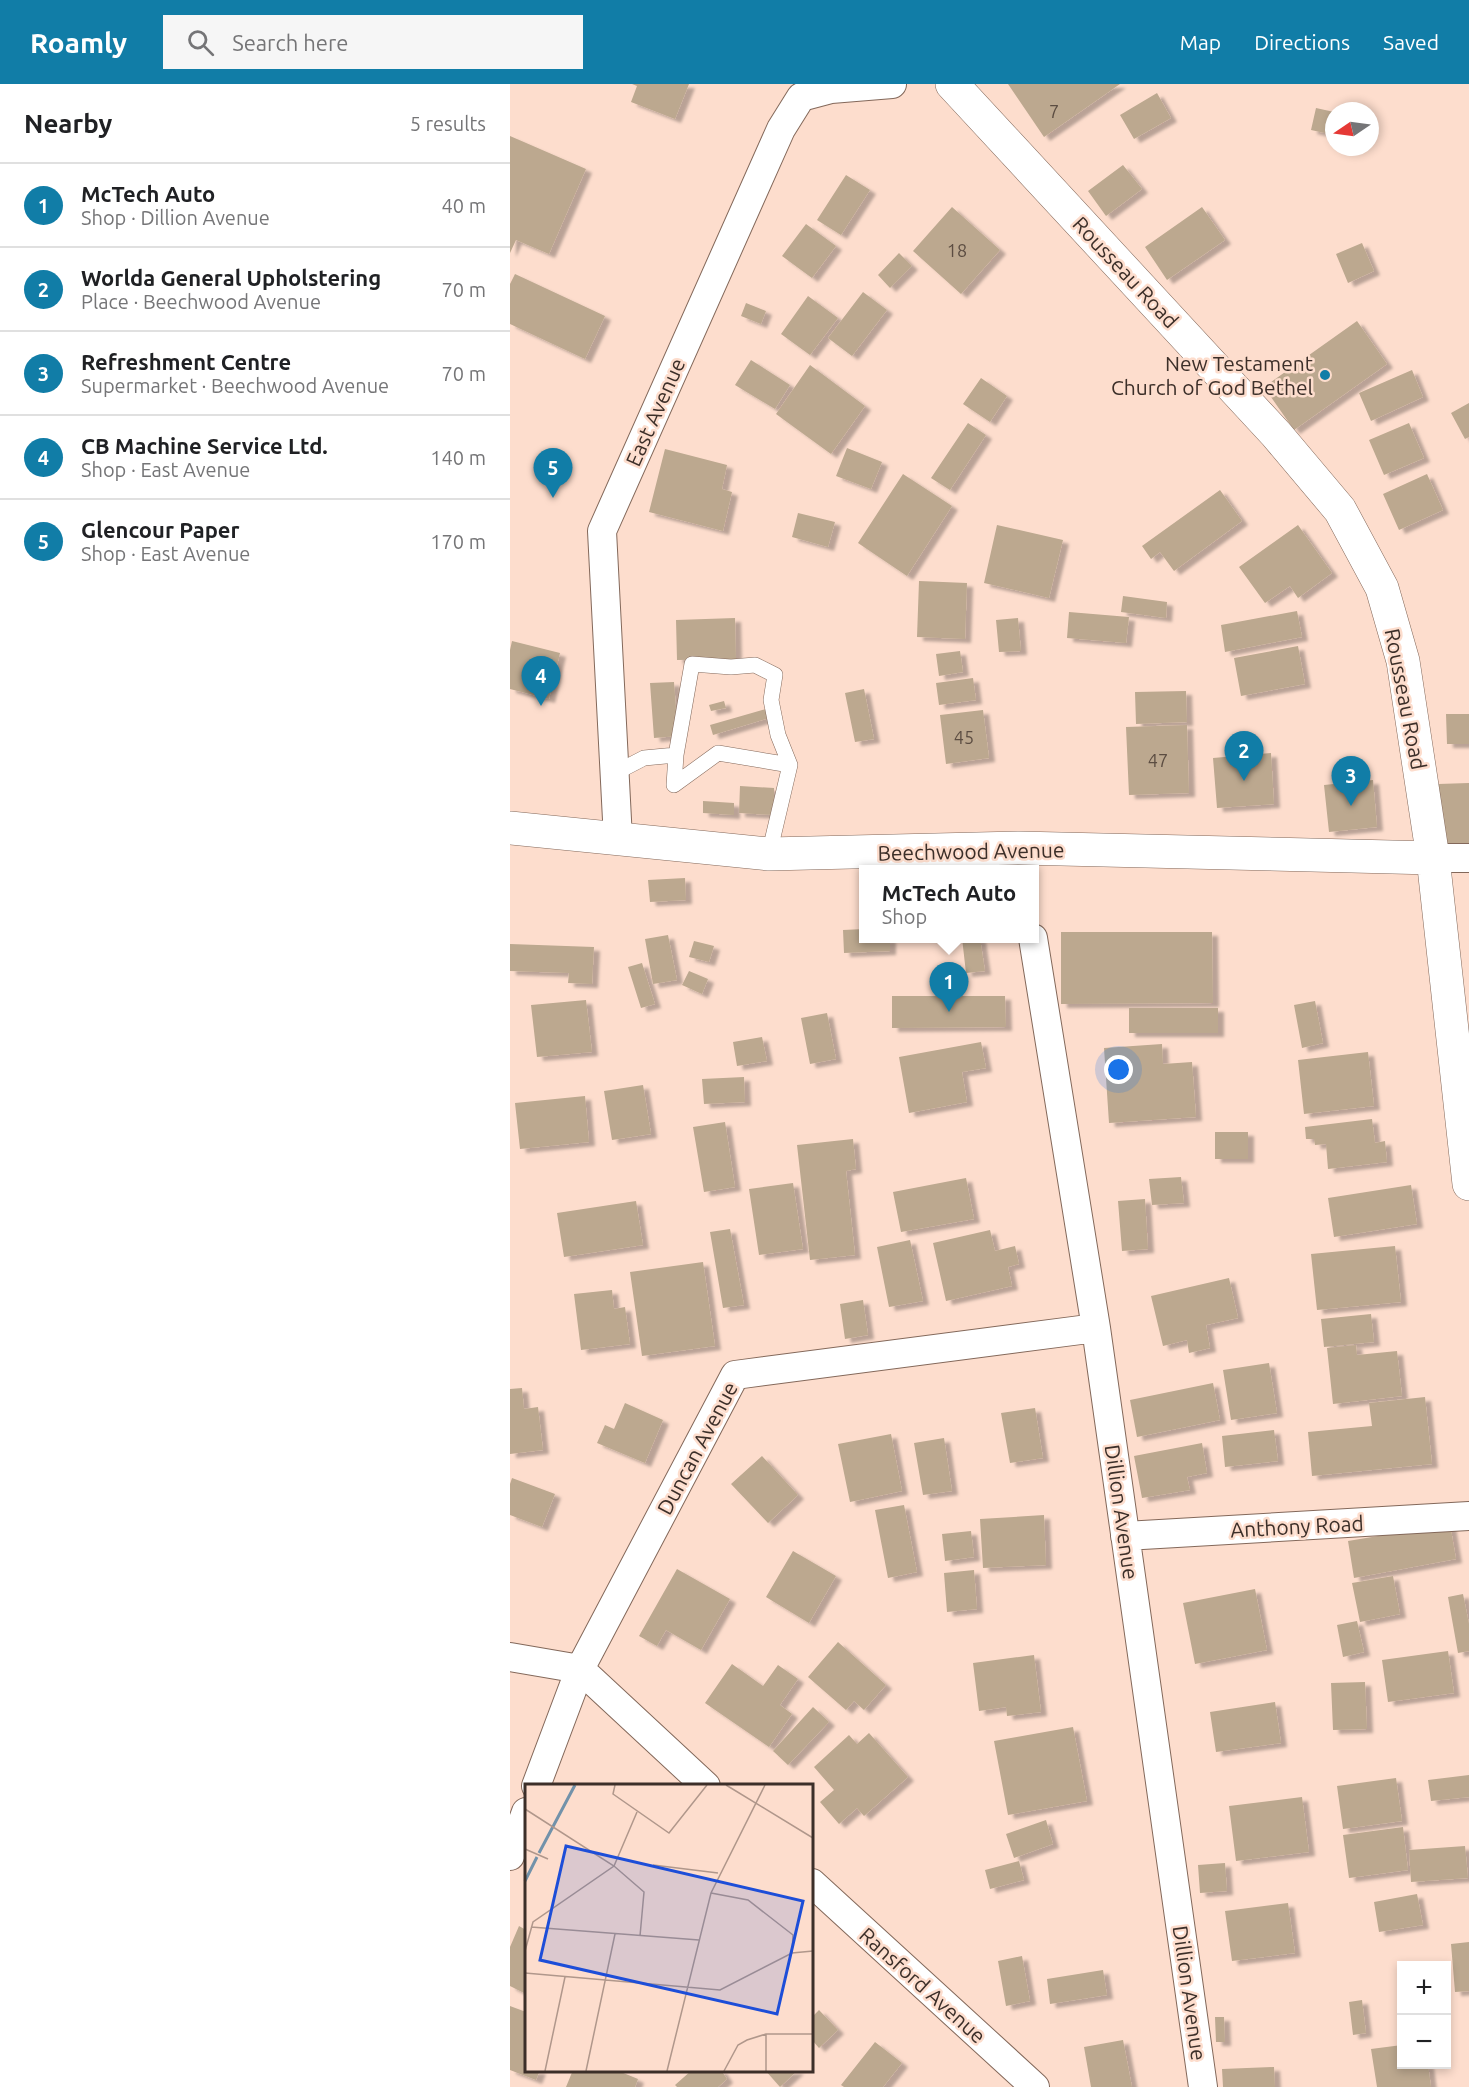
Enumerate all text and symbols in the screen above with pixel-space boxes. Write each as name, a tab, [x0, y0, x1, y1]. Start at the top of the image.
search box	[163, 15, 583, 69]
icon: search	[184, 26, 217, 59]
text: Roamly	[30, 27, 127, 58]
text: Search here	[232, 30, 348, 55]
text: Map	[1180, 30, 1221, 54]
text: Directions	[1254, 30, 1350, 54]
text: Saved	[1383, 30, 1439, 54]
house number: 7	[1049, 101, 1059, 121]
north arrow	[1325, 102, 1379, 156]
text: Nearby	[24, 109, 112, 138]
text: 5 results	[410, 112, 486, 135]
text: McTech Auto	[81, 181, 215, 206]
text: 1	[38, 194, 49, 217]
text: 40 m	[442, 194, 486, 217]
text: Shop · Dillion Avenue	[81, 206, 270, 229]
street label: Rousseau Road	[1068, 211, 1184, 333]
house number: 18	[947, 240, 967, 260]
text: Worlda General Upholstering	[81, 265, 381, 290]
text: 2	[38, 278, 49, 301]
text: 70 m	[442, 278, 486, 301]
text: Place · Beechwood Avenue	[81, 290, 321, 313]
text: Refreshment Centre	[81, 349, 291, 374]
place label: New Testament Church of God Bethel	[1111, 351, 1313, 399]
street label: East Avenue	[621, 354, 689, 470]
text: 3	[38, 362, 49, 385]
text: 70 m	[442, 362, 486, 385]
marker: New Testament Church of God Bethel	[1318, 368, 1332, 382]
text: Supermarket · Beechwood Avenue	[81, 374, 389, 397]
text: CB Machine Service Ltd.	[81, 433, 328, 458]
text: 4	[38, 446, 49, 469]
text: 140 m	[430, 446, 486, 469]
pin: 5	[534, 448, 573, 498]
text: Shop · East Avenue	[81, 458, 250, 481]
text: Glencour Paper	[81, 517, 240, 542]
text: 5	[38, 530, 49, 553]
text: 170 m	[430, 530, 486, 553]
text: Shop · East Avenue	[81, 542, 250, 565]
street label: Rousseau Road	[1381, 626, 1431, 772]
pin: 4	[522, 656, 561, 706]
house number: 45	[954, 727, 974, 747]
pin: 2	[1224, 732, 1264, 781]
house number: 47	[1148, 750, 1168, 770]
pin: 3	[1332, 756, 1370, 806]
street label: Beechwood Avenue	[877, 837, 1065, 865]
popup	[859, 865, 1039, 943]
text: McTech Auto	[882, 880, 1016, 905]
text: Shop	[882, 905, 927, 928]
pin: 1	[930, 962, 968, 1012]
your location	[1104, 1055, 1133, 1084]
street label: Duncan Avenue	[652, 1378, 742, 1518]
street label: Dillion Avenue	[1101, 1443, 1143, 1581]
street label: Anthony Road	[1230, 1511, 1364, 1541]
inset map	[525, 1784, 813, 2072]
street label: Ransford Avenue	[855, 1922, 991, 2048]
street label: Dillion Avenue	[1169, 1924, 1211, 2062]
map controls	[1397, 1961, 1451, 2069]
button: +	[1397, 1961, 1451, 2015]
button: −	[1397, 2015, 1451, 2069]

